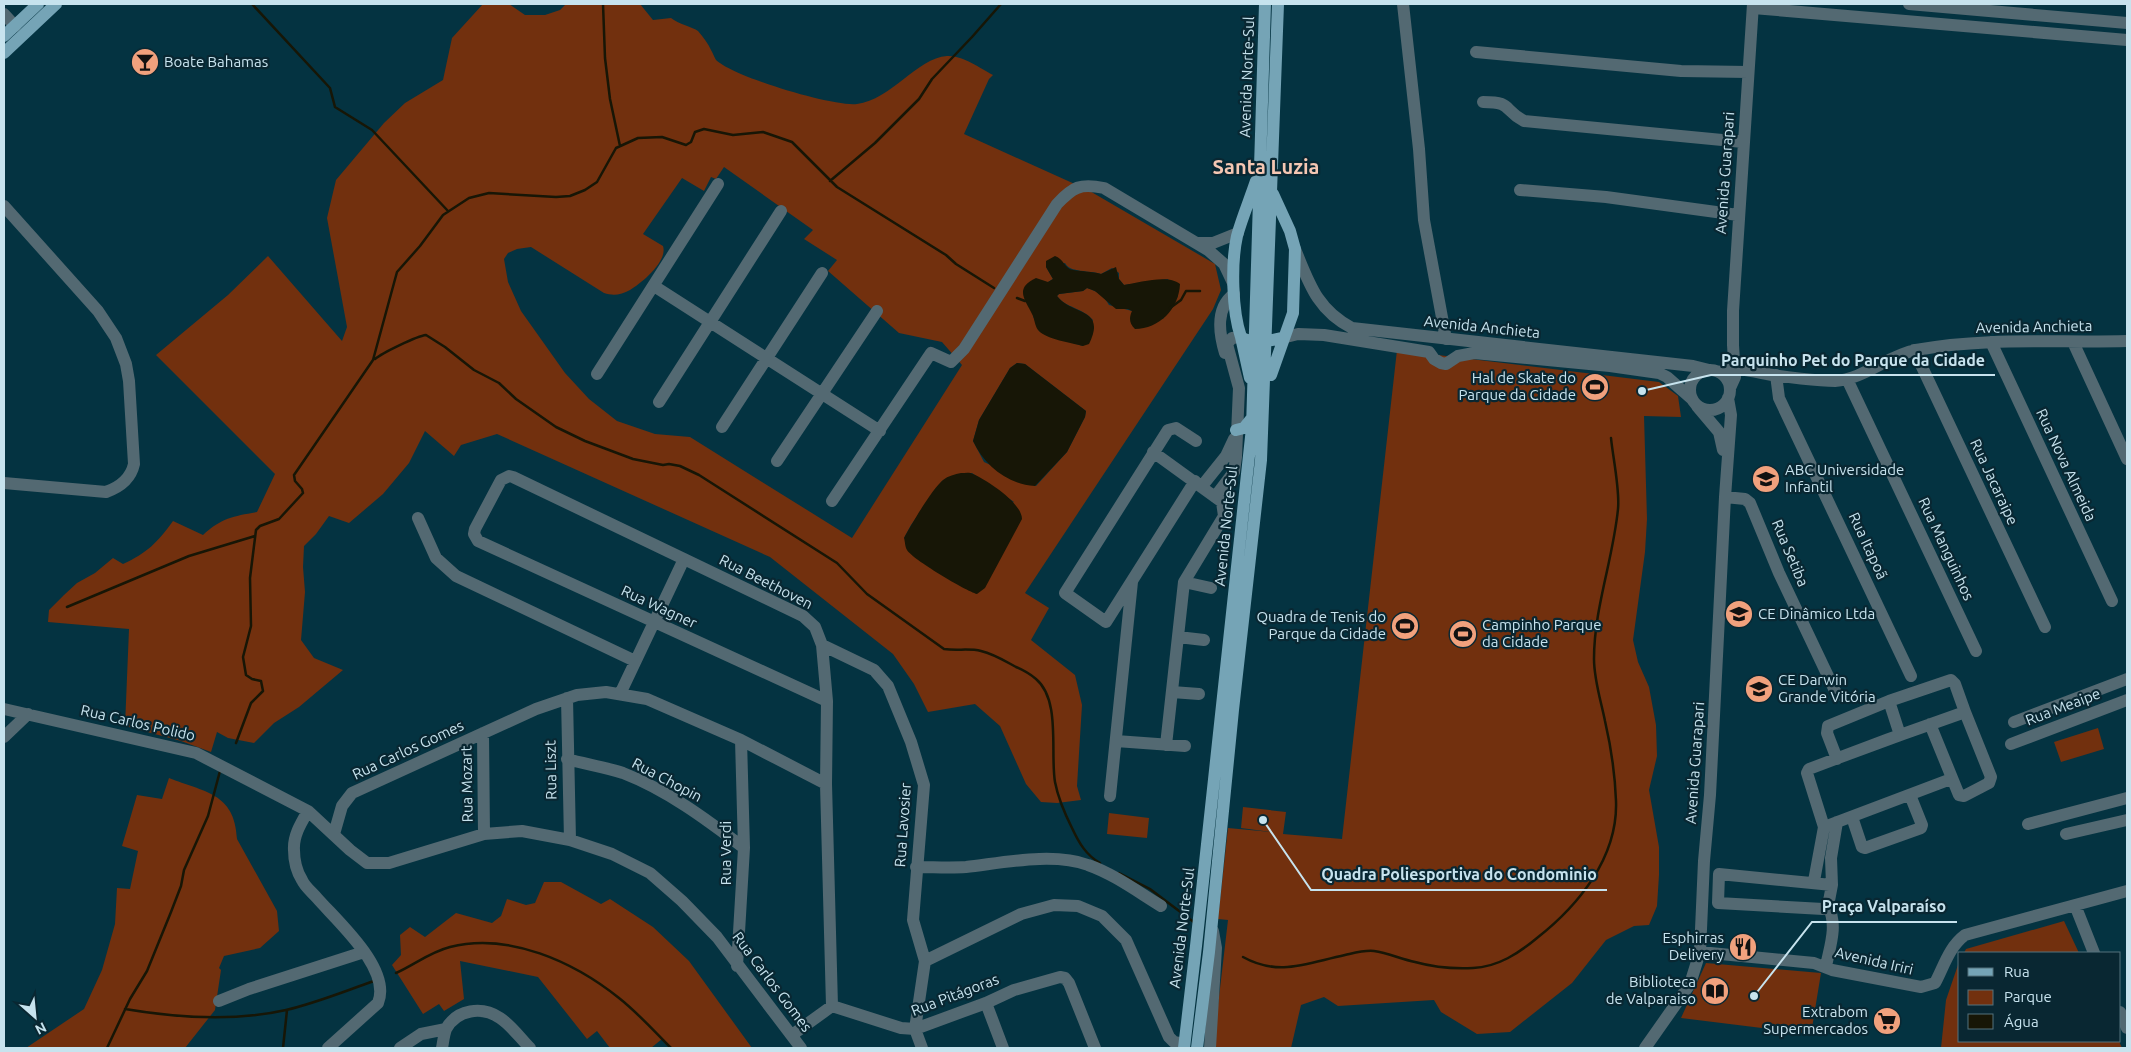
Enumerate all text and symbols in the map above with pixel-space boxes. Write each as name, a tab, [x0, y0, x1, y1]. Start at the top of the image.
street label: Avenida Norte-Sul	[1236, 16, 1257, 138]
bar icon: Boate Bahamas	[130, 47, 160, 77]
place label: Boate Bahamas	[164, 53, 268, 70]
street label: Avenida Guarapari	[1712, 111, 1737, 235]
district label: Santa Luzia	[1213, 155, 1319, 178]
street label: Avenida Anchieta	[1423, 312, 1541, 341]
street label: Avenida Anchieta	[1976, 317, 2092, 336]
callout: Parquinho Pet do Parque da Cidade	[1711, 344, 1995, 375]
text: Parquinho Pet do Parque da Cidade	[1721, 351, 1985, 369]
place label: Hal de Skate do Parque da Cidade	[1458, 369, 1576, 403]
sports icon: Hal de Skate do Parque da Cidade	[1580, 372, 1610, 402]
street label: Rua Nova Almeida	[2033, 406, 2100, 524]
street label: Rua Jacaraipe	[1967, 436, 2022, 527]
place label: ABC Universidade Infantil	[1785, 461, 1904, 495]
school or university icon: ABC Universidade Infantil	[1751, 464, 1781, 494]
street label: Avenida Norte-Sul	[1211, 465, 1240, 587]
street label: Rua Manguinhos	[1915, 495, 1978, 603]
street label: Rua Itapoã	[1846, 510, 1891, 582]
street label: Rua Setiba	[1769, 517, 1812, 589]
street label: Rua Beethoven	[717, 551, 816, 612]
street label: Rua Wagner	[619, 582, 700, 632]
school or university icon: CE Dinâmico Ltda	[1724, 599, 1754, 629]
place label: CE Dinâmico Ltda	[1758, 605, 1875, 622]
place label: Quadra de Tenis do Parque da Cidade	[1256, 608, 1386, 642]
sports icon: Quadra de Tenis do Parque da Cidade	[1390, 611, 1420, 641]
place label: Campinho Parque da Cidade	[1482, 616, 1601, 650]
sports icon: Campinho Parque da Cidade	[1448, 619, 1478, 649]
place label: CE Darwin Grande Vitória	[1778, 671, 1876, 705]
school or university icon: CE Darwin Grande Vitória	[1744, 674, 1774, 704]
street label: Rua Meaipe	[2023, 684, 2103, 729]
street label: Rua Carlos Polido	[79, 701, 197, 744]
street label: Avenida Guarapari	[1682, 701, 1707, 825]
street label: Rua Carlos Gomes	[349, 716, 466, 783]
street label: Rua Liszt	[541, 740, 560, 800]
street label: Rua Mozart	[457, 745, 476, 823]
street label: Rua Chopin	[629, 754, 705, 805]
street label: Rua Lavosier	[891, 782, 914, 868]
street label: Rua Verdi	[717, 821, 734, 885]
callout: Quadra Poliesportiva do Condominio	[1311, 859, 1607, 890]
text: Quadra Poliesportiva do Condominio	[1321, 865, 1597, 883]
street label: Avenida Norte-Sul	[1166, 867, 1197, 989]
callout: Praça Valparaíso	[1812, 891, 1957, 922]
text: Praça Valparaíso	[1822, 897, 1946, 916]
street label: Rua Carlos Gomes	[729, 928, 816, 1035]
place label: Esphirras Delivery	[1663, 929, 1724, 963]
restaurant icon: Esphirras Delivery	[1728, 932, 1758, 962]
street label: Avenida Iriri	[1833, 943, 1915, 978]
legend	[1958, 952, 2121, 1042]
text: Rua	[2004, 963, 2030, 980]
street label: Rua Pitágoras	[909, 970, 1001, 1019]
place label: Biblioteca de Valparaiso	[1606, 973, 1696, 1007]
library icon: Biblioteca de Valparaiso	[1700, 976, 1730, 1006]
text: Parque	[2004, 988, 2052, 1005]
north arrow	[10, 992, 60, 1042]
place label: Extrabom Supermercados	[1763, 1003, 1868, 1037]
supermarket icon: Extrabom Supermercados	[1872, 1006, 1902, 1036]
text: Água	[2004, 1013, 2039, 1030]
text: N	[33, 1019, 49, 1038]

